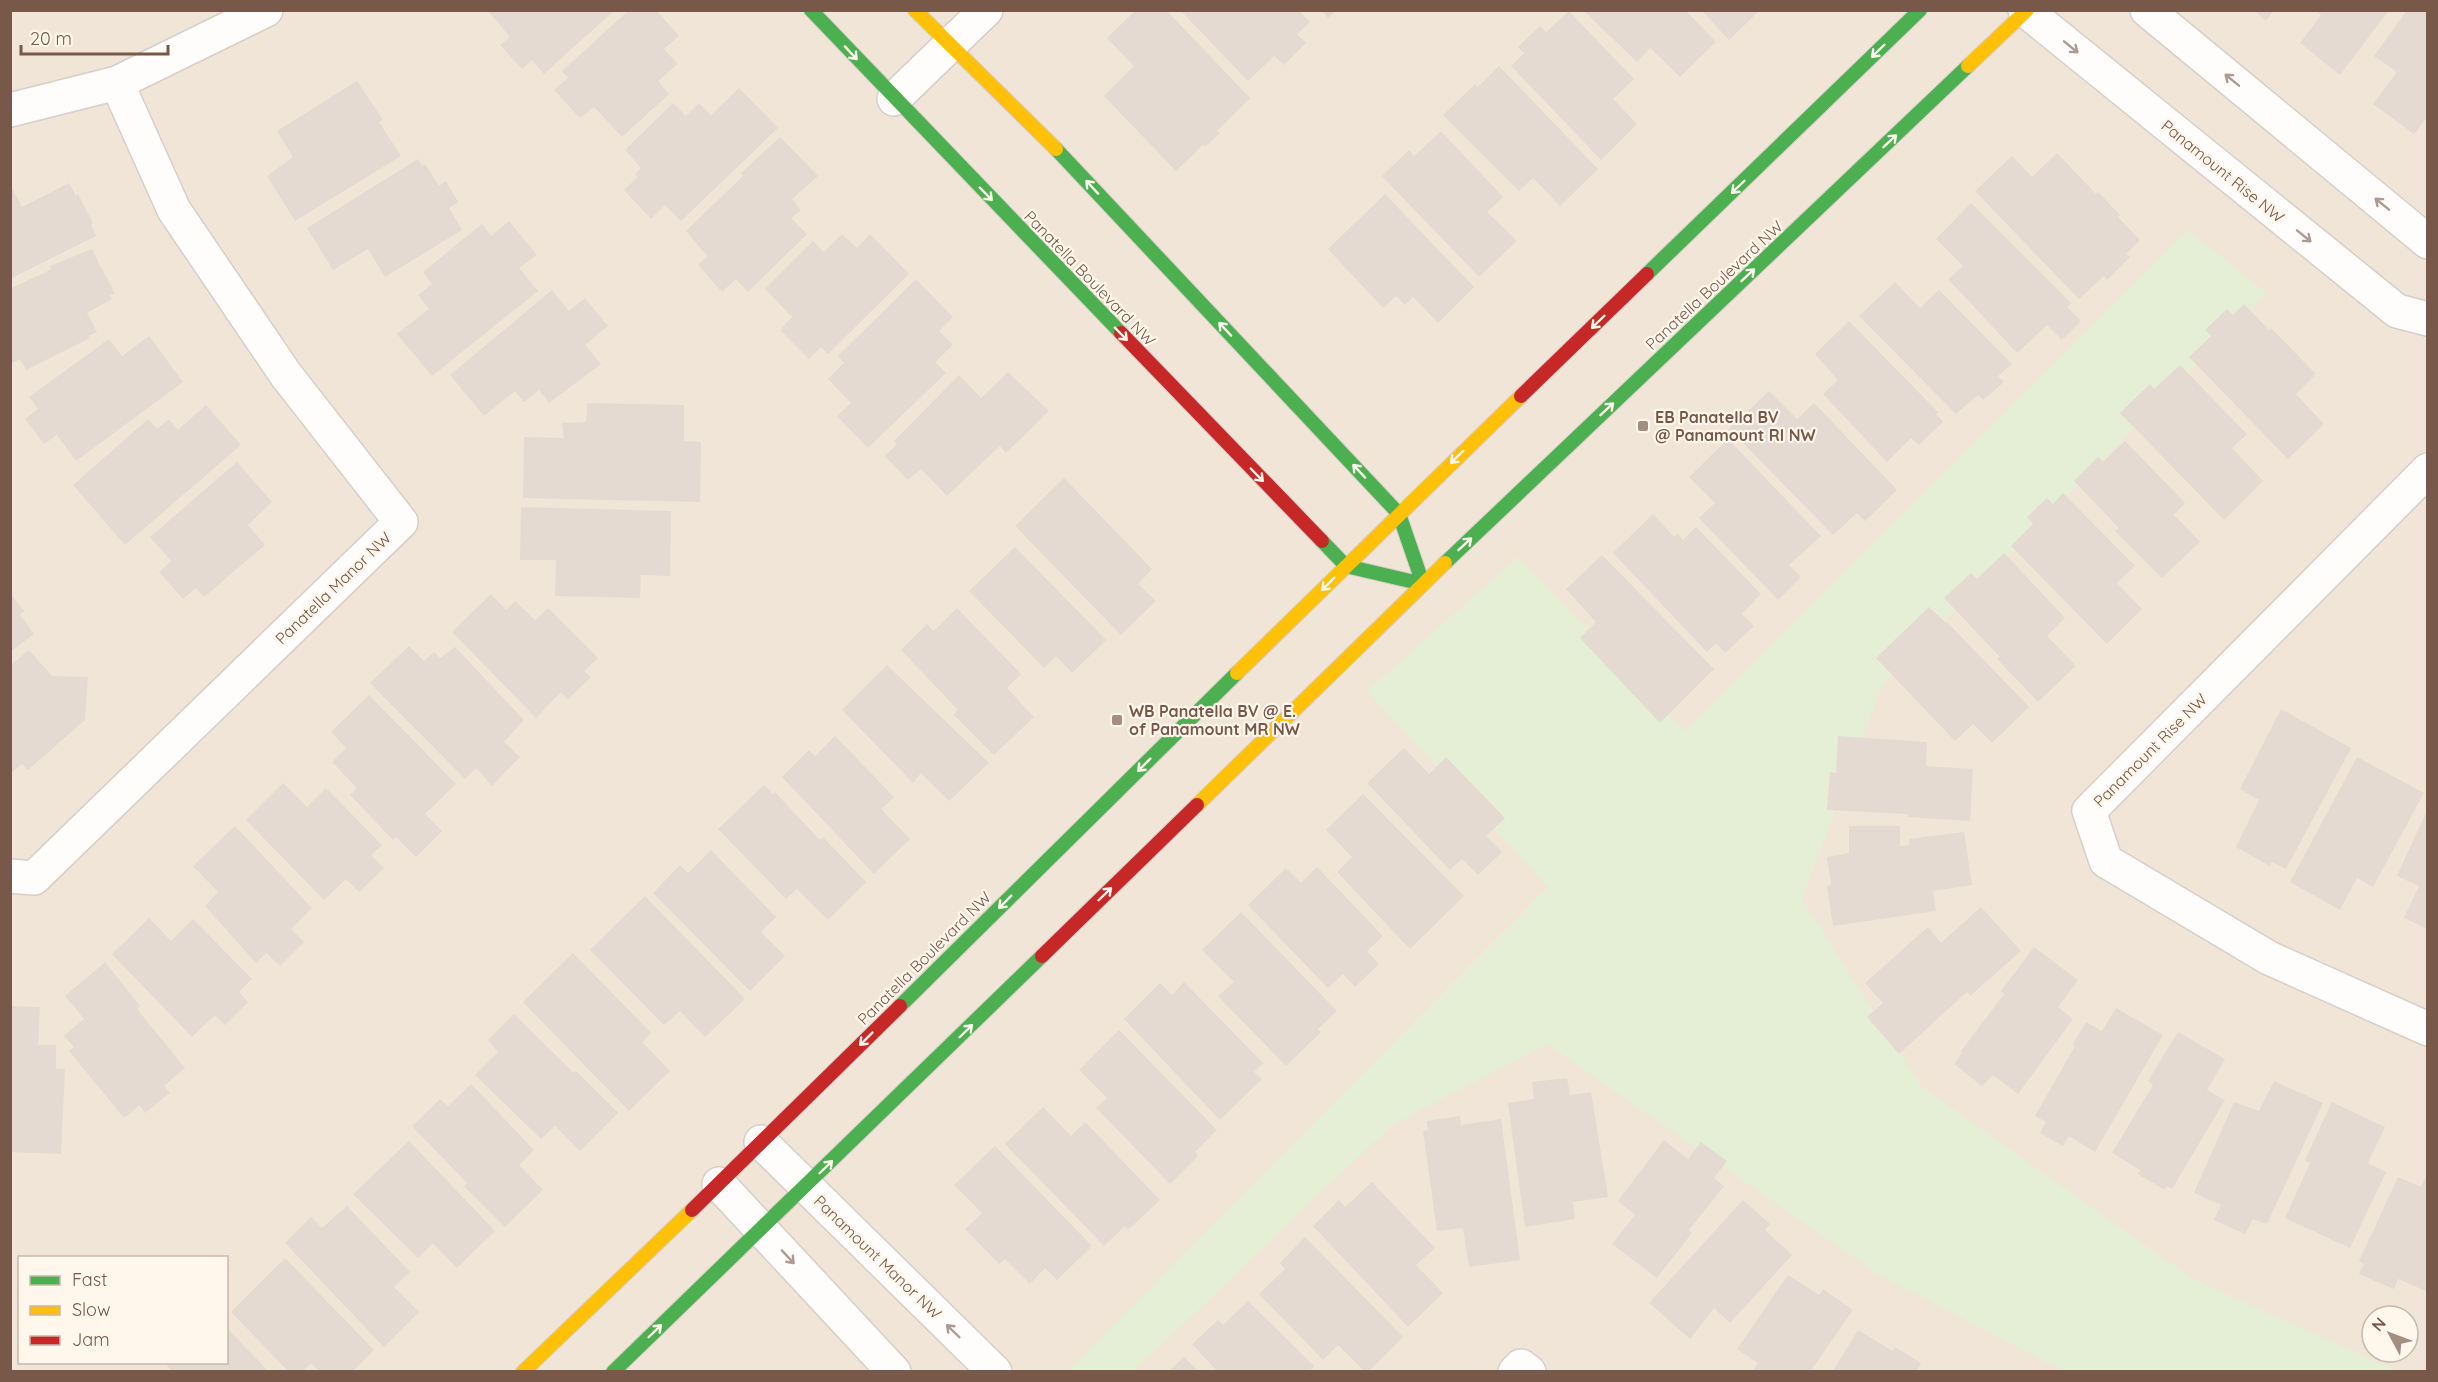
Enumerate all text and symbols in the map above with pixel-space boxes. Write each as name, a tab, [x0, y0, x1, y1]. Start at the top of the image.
scale bar	[21, 18, 168, 56]
text: 20 m	[30, 27, 72, 50]
one-way arrow	[2063, 41, 2079, 54]
one-way arrow	[1871, 44, 1886, 58]
one-way arrow	[844, 45, 858, 60]
one-way arrow	[2224, 74, 2240, 87]
street label: Panamount Rise NW	[2157, 115, 2289, 227]
one-way arrow	[1882, 134, 1897, 148]
one-way arrow	[1730, 179, 1745, 194]
one-way arrow	[1085, 180, 1099, 195]
one-way arrow	[979, 186, 993, 201]
one-way arrow	[2374, 198, 2390, 211]
street label: Panatella Boulevard NW	[1020, 206, 1160, 350]
street label: Panatella Boulevard NW	[1641, 216, 1787, 354]
one-way arrow	[2296, 229, 2311, 243]
one-way arrow	[1741, 268, 1756, 282]
one-way arrow	[1590, 315, 1605, 329]
one-way arrow	[1219, 322, 1233, 337]
one-way arrow	[1114, 327, 1129, 342]
one-way arrow	[1599, 402, 1614, 417]
place label: EB Panatella BV @ Panamount RI NW	[1655, 407, 1816, 445]
marker: EB Panatella BV @ Panamount RI NW	[1636, 419, 1650, 433]
one-way arrow	[1450, 450, 1465, 465]
one-way arrow	[1352, 464, 1366, 479]
one-way arrow	[1250, 467, 1264, 482]
street label: Panatella Manor NW	[271, 528, 395, 648]
one-way arrow	[1458, 536, 1473, 551]
one-way arrow	[1320, 577, 1335, 591]
street label: Panamount Rise NW	[2089, 689, 2211, 811]
place label: WB Panatella BV @ E. of Panamount MR NW	[1129, 701, 1300, 739]
marker: WB Panatella BV @ E. of Panamount MR NW	[1110, 713, 1124, 727]
one-way arrow	[1136, 758, 1151, 772]
street label: Panatella Boulevard NW	[853, 887, 995, 1029]
one-way arrow	[1098, 887, 1113, 902]
one-way arrow	[997, 895, 1012, 909]
one-way arrow	[958, 1023, 973, 1038]
one-way arrow	[858, 1031, 873, 1046]
one-way arrow	[819, 1160, 834, 1174]
street label: Panamount Manor NW	[810, 1191, 946, 1323]
one-way arrow	[781, 1249, 795, 1264]
legend	[18, 1256, 228, 1364]
text: Fast	[72, 1268, 107, 1291]
text: Slow	[72, 1298, 110, 1321]
north arrow	[2360, 1304, 2420, 1364]
text: N	[2367, 1313, 2390, 1335]
one-way arrow	[946, 1323, 961, 1338]
one-way arrow	[648, 1324, 663, 1338]
text: Jam	[72, 1328, 110, 1351]

